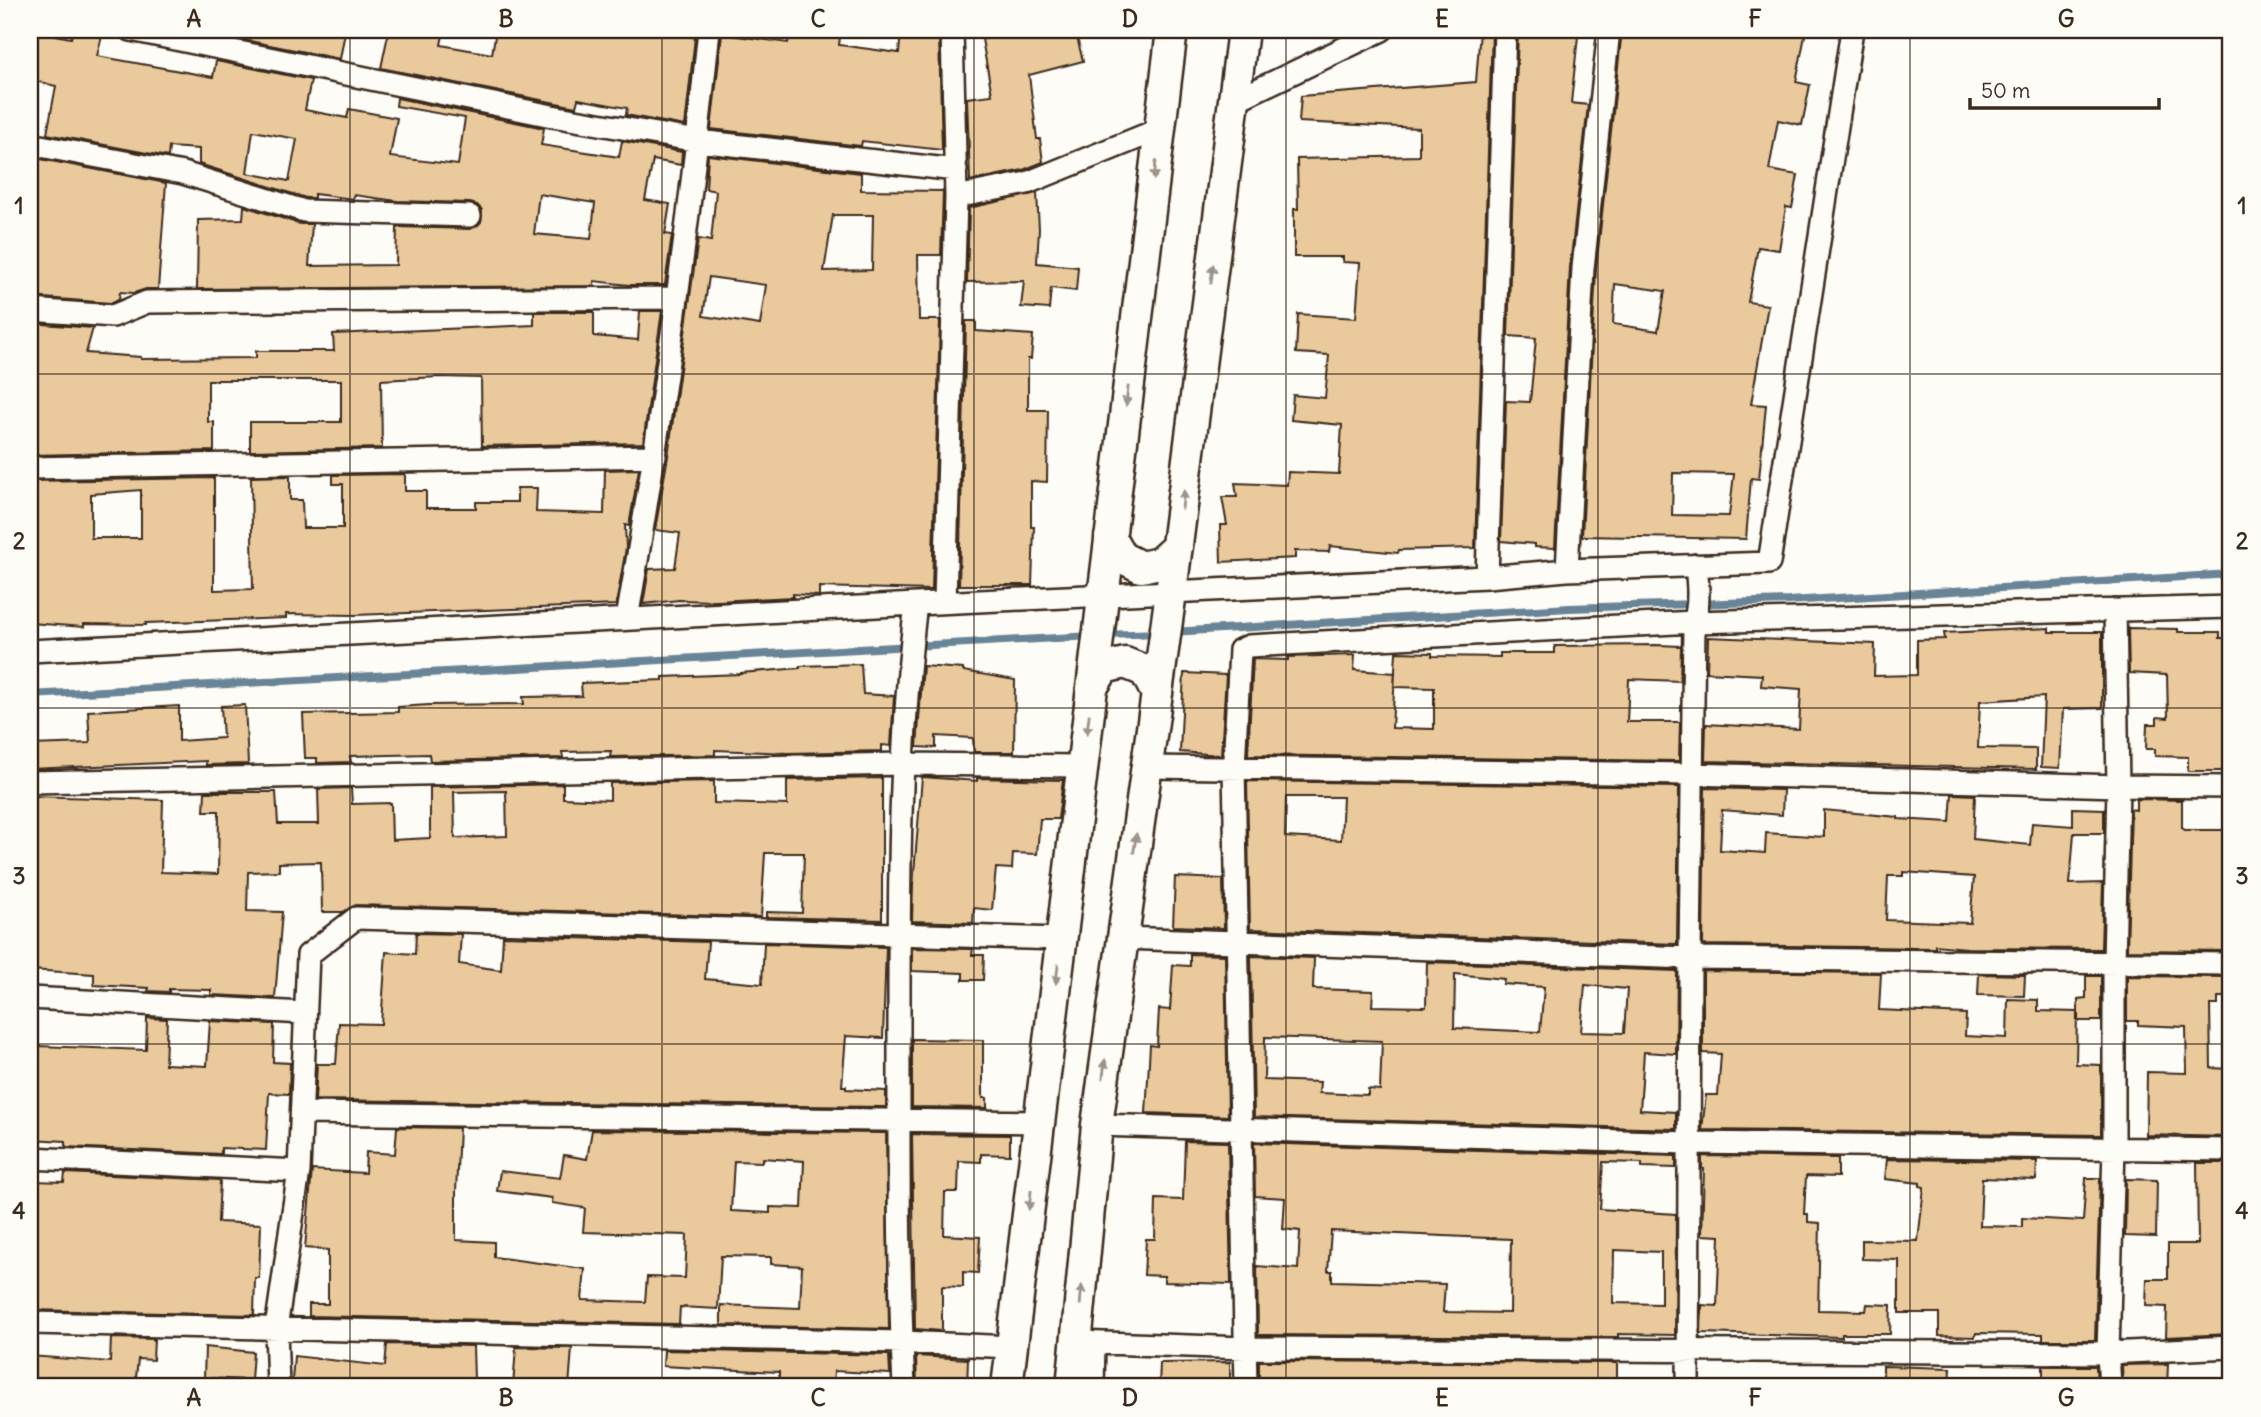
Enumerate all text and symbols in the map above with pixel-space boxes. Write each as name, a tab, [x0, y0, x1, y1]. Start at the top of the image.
text: A	[187, 4, 202, 33]
text: B	[498, 4, 514, 33]
text: C	[810, 4, 826, 33]
text: D	[1122, 4, 1138, 33]
text: E	[1435, 4, 1449, 33]
text: F	[1748, 4, 1762, 33]
text: G	[2058, 4, 2074, 33]
scale bar	[1970, 66, 2160, 110]
text: 50 m	[1981, 77, 2030, 104]
one-way arrow	[1150, 160, 1161, 182]
text: 1	[14, 191, 24, 220]
text: 1	[2237, 191, 2247, 220]
one-way arrow	[1206, 263, 1217, 285]
one-way arrow	[1122, 385, 1133, 407]
one-way arrow	[1177, 489, 1188, 511]
text: 2	[13, 526, 26, 555]
text: 2	[2236, 526, 2249, 555]
one-way arrow	[1082, 713, 1093, 735]
one-way arrow	[1130, 832, 1141, 854]
text: 3	[12, 861, 26, 890]
text: 3	[2235, 861, 2249, 890]
one-way arrow	[1052, 964, 1063, 986]
one-way arrow	[1099, 1058, 1110, 1080]
one-way arrow	[1024, 1189, 1035, 1211]
text: 4	[12, 1196, 26, 1225]
text: 4	[2235, 1196, 2249, 1225]
one-way arrow	[1075, 1284, 1086, 1306]
text: A	[187, 1383, 202, 1412]
text: B	[498, 1383, 514, 1412]
text: C	[810, 1383, 826, 1412]
text: D	[1122, 1383, 1138, 1412]
text: E	[1435, 1383, 1449, 1412]
text: F	[1748, 1383, 1762, 1412]
text: G	[2058, 1383, 2074, 1412]

